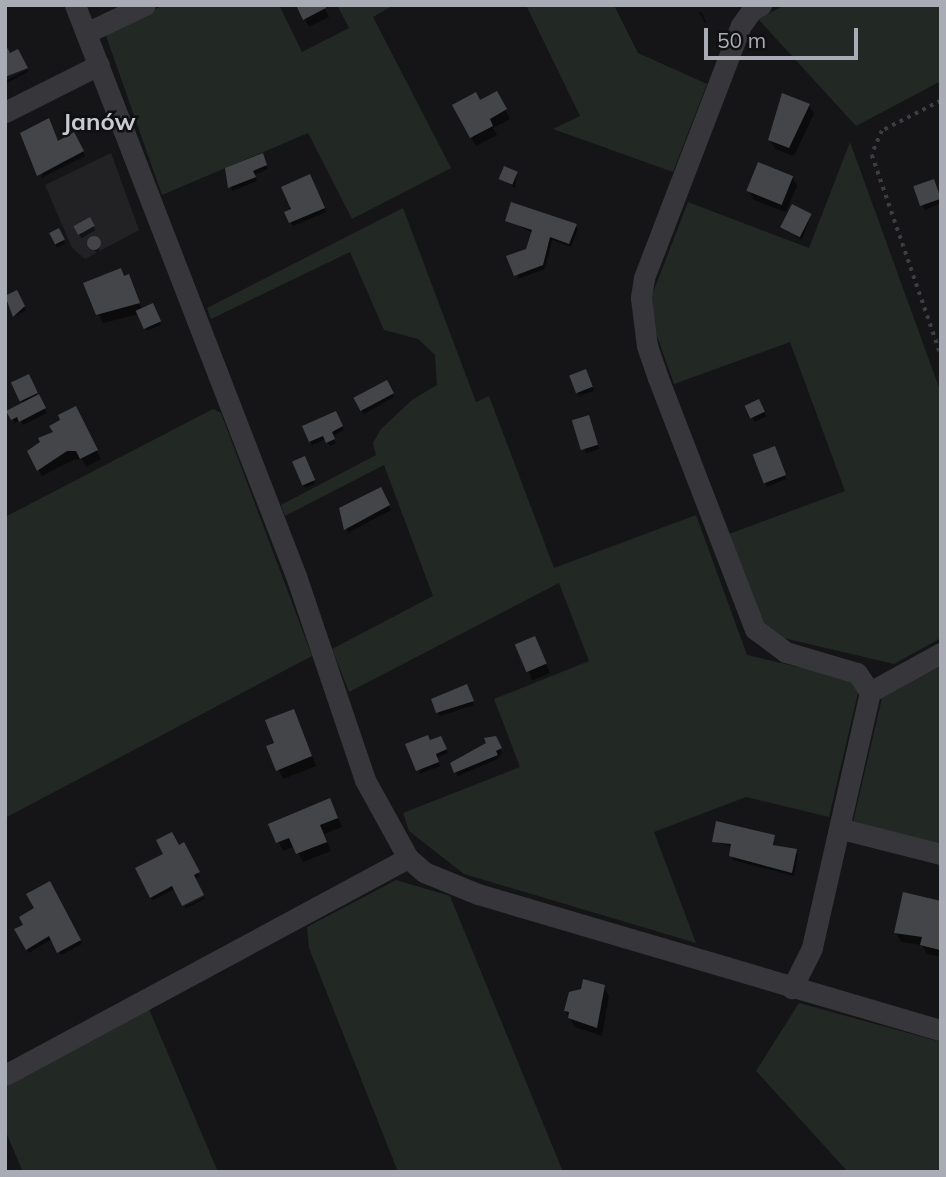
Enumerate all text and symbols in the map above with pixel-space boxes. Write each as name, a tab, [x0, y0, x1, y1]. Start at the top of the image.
scale bar	[708, 14, 862, 58]
text: 50 m	[717, 27, 766, 53]
district label: Janów	[62, 108, 136, 136]

